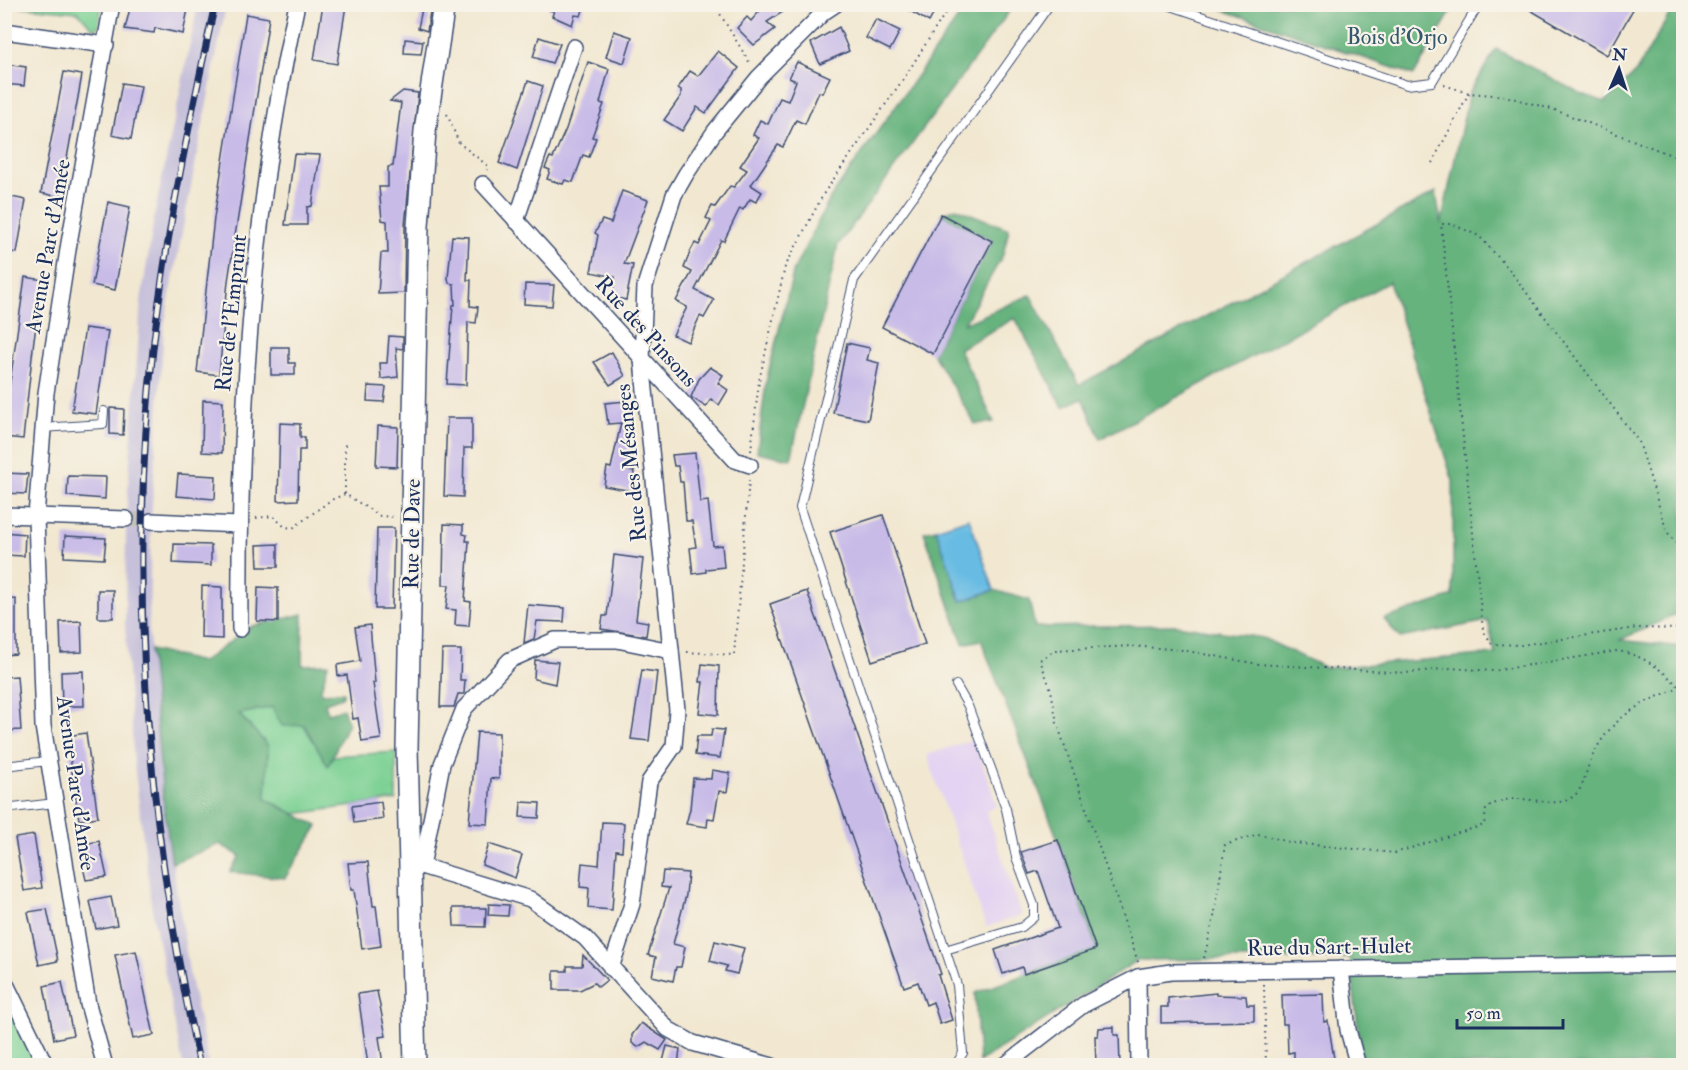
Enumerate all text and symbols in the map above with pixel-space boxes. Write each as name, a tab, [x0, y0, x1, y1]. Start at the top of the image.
park label: Bois d'Orjo	[1346, 23, 1448, 51]
north arrow	[1589, 39, 1649, 99]
text: N	[1611, 45, 1628, 65]
street label: Avenue Parc d'Amée	[19, 157, 77, 336]
street label: Rue de l'Emprunt	[209, 233, 254, 393]
street label: Rue des Pinsons	[589, 270, 703, 393]
street label: Rue des Mésanges	[609, 383, 653, 543]
street label: Rue de Dave	[397, 479, 427, 590]
street label: Avenue Parc d'Amée	[50, 693, 102, 872]
street label: Rue du Sart-Hulet	[1246, 932, 1412, 962]
scale bar	[1457, 992, 1564, 1030]
text: 50 m	[1466, 1002, 1501, 1025]

